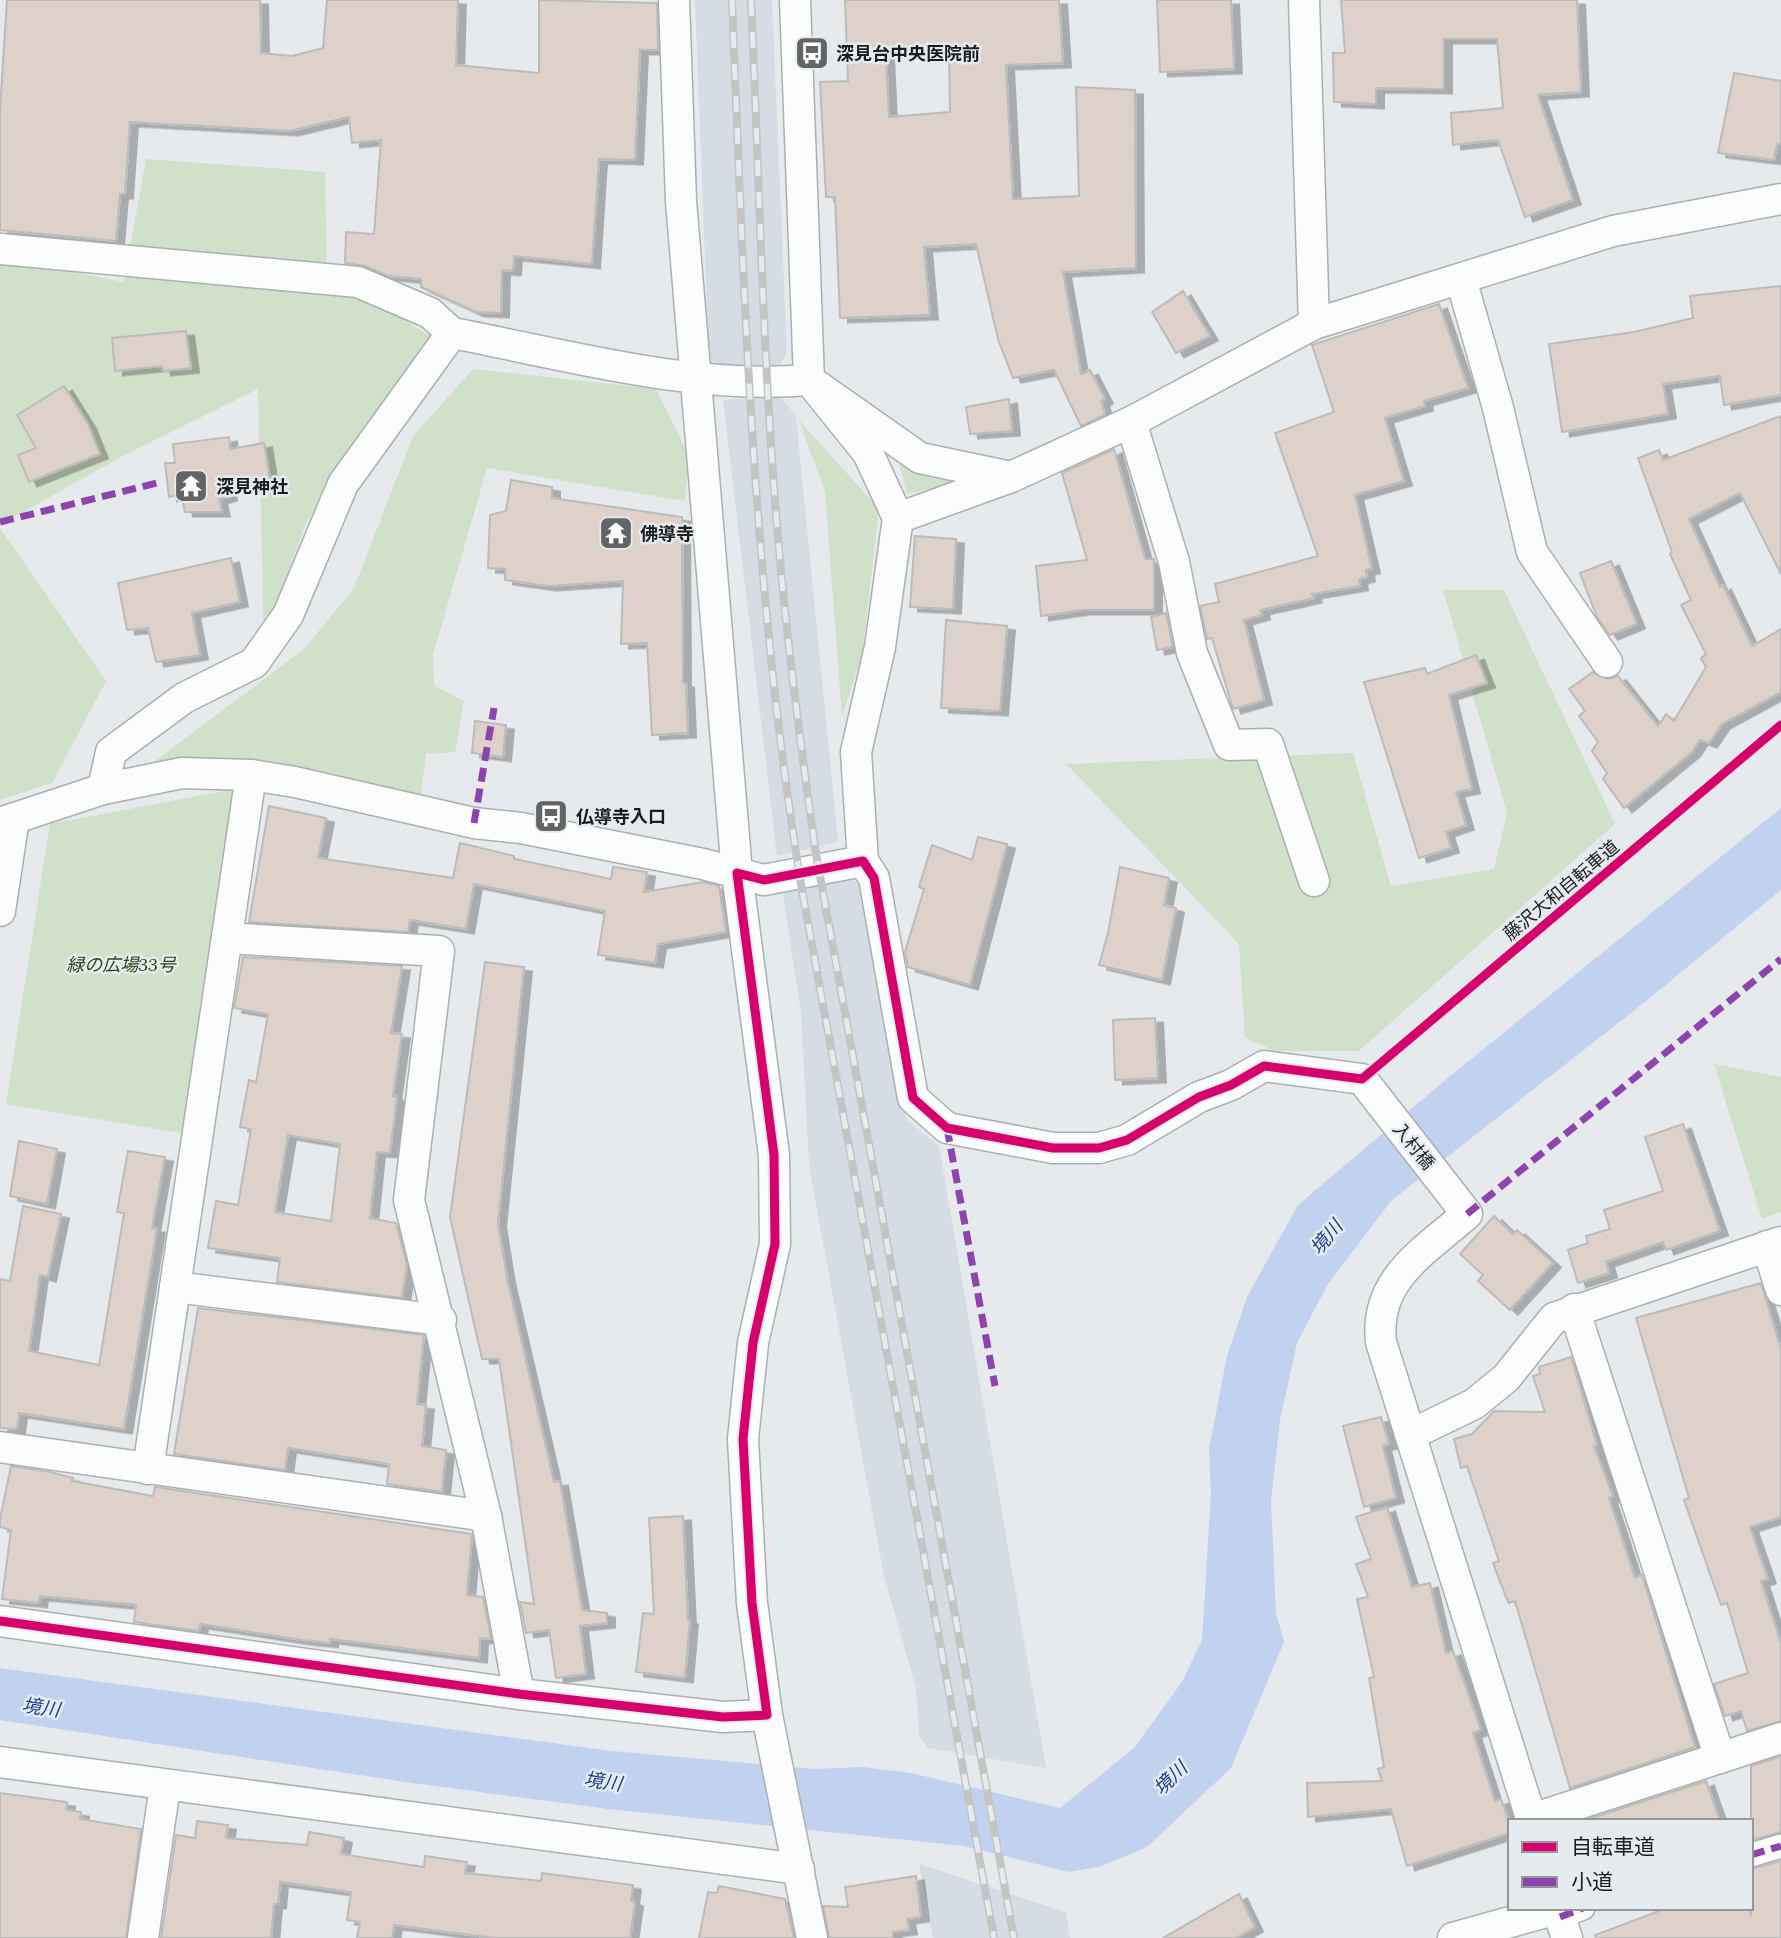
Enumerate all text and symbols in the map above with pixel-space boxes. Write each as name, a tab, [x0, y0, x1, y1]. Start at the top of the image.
bus stop icon: 深見台中央医院前	[793, 34, 831, 72]
place label: 深見台中央医院前	[836, 42, 980, 65]
temple icon: 深見神社	[172, 467, 210, 505]
place label: 深見神社	[216, 475, 288, 498]
temple icon: 佛導寺	[597, 514, 635, 552]
place label: 佛導寺	[640, 522, 694, 545]
bus stop icon: 仏導寺入口	[532, 797, 570, 835]
place label: 仏導寺入口	[576, 805, 666, 828]
street label: 藤沢大和自転車道	[1498, 835, 1624, 945]
park label: 緑の広場33号	[66, 953, 178, 976]
street label: 入村橋	[1388, 1118, 1440, 1174]
water label: 境川	[1305, 1213, 1349, 1259]
water label: 境川	[21, 1692, 63, 1722]
water label: 境川	[1148, 1755, 1193, 1800]
water label: 境川	[583, 1766, 625, 1796]
legend	[1508, 1819, 1753, 1910]
text: 自転車道	[1571, 1833, 1655, 1860]
text: 小道	[1571, 1868, 1613, 1895]

